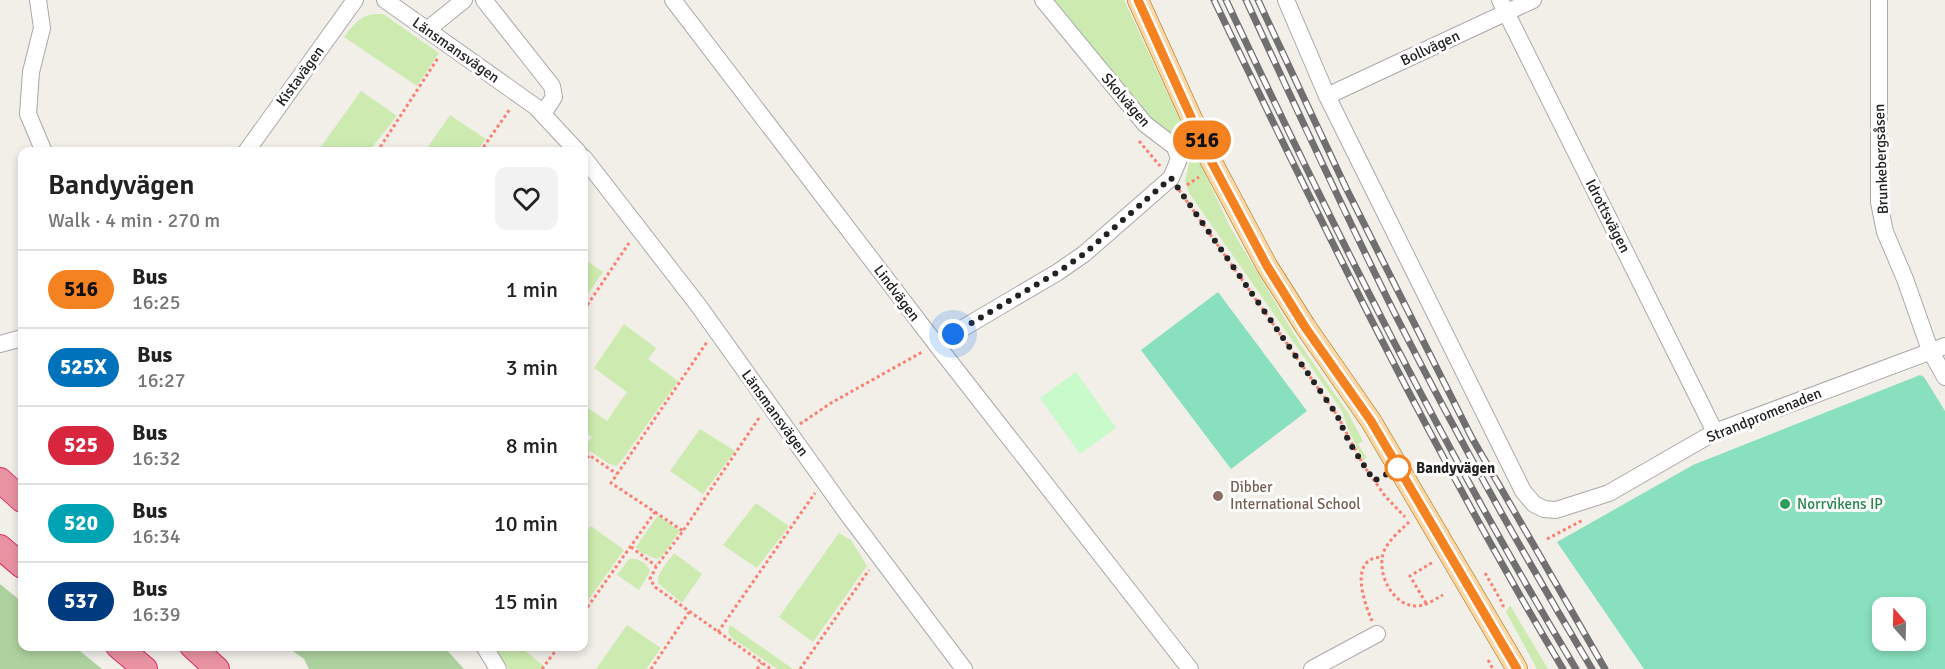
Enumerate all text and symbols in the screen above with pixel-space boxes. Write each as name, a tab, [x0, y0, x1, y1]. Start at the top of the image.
street label: Länsmansvägen	[409, 13, 503, 87]
street label: Bollvägen	[1397, 26, 1463, 70]
street label: Kistavägen	[272, 42, 328, 110]
street label: Skolvägen	[1098, 69, 1154, 131]
street label: Brunkebergsåsen	[1870, 103, 1892, 215]
line badge: 516	[1168, 120, 1236, 160]
text: 516	[1185, 127, 1219, 153]
button: heart	[495, 167, 558, 230]
text: Bandyvägen	[48, 168, 195, 202]
street label: Idrottsvägen	[1582, 176, 1634, 256]
text: Walk · 4 min · 270 m	[48, 208, 220, 233]
street label: Lindvägen	[870, 261, 924, 325]
text: Bus	[132, 263, 167, 290]
text: 516	[64, 276, 98, 302]
text: 1 min	[506, 276, 558, 303]
text: 16:25	[132, 290, 181, 315]
your location	[938, 319, 968, 349]
text: Bus	[137, 341, 172, 368]
text: 525X	[60, 354, 107, 380]
text: 3 min	[506, 354, 558, 381]
street label: Länsmansvägen	[738, 366, 812, 460]
text: 16:27	[137, 368, 186, 393]
street label: Strandpromenaden	[1704, 384, 1824, 446]
text: Bus	[132, 419, 167, 446]
text: 525	[64, 432, 98, 458]
text: 8 min	[506, 432, 558, 459]
text: 16:32	[132, 446, 181, 471]
marker: Bandyvägen	[1385, 455, 1411, 481]
place label: Bandyvägen	[1416, 459, 1495, 477]
place label: Dibber International School	[1230, 478, 1361, 513]
marker: Dibber International School	[1211, 489, 1225, 503]
place label: Norrvikens IP	[1797, 495, 1883, 513]
text: Bus	[132, 497, 167, 524]
marker: Norrvikens IP	[1778, 497, 1792, 511]
text: 520	[64, 510, 98, 536]
text: 10 min	[494, 510, 558, 537]
text: 16:34	[132, 524, 181, 549]
text: Bus	[132, 575, 167, 602]
text: 537	[64, 588, 98, 614]
text: 15 min	[494, 588, 558, 615]
north arrow	[1872, 597, 1926, 651]
map controls	[1872, 597, 1926, 651]
text: 16:39	[132, 602, 181, 627]

